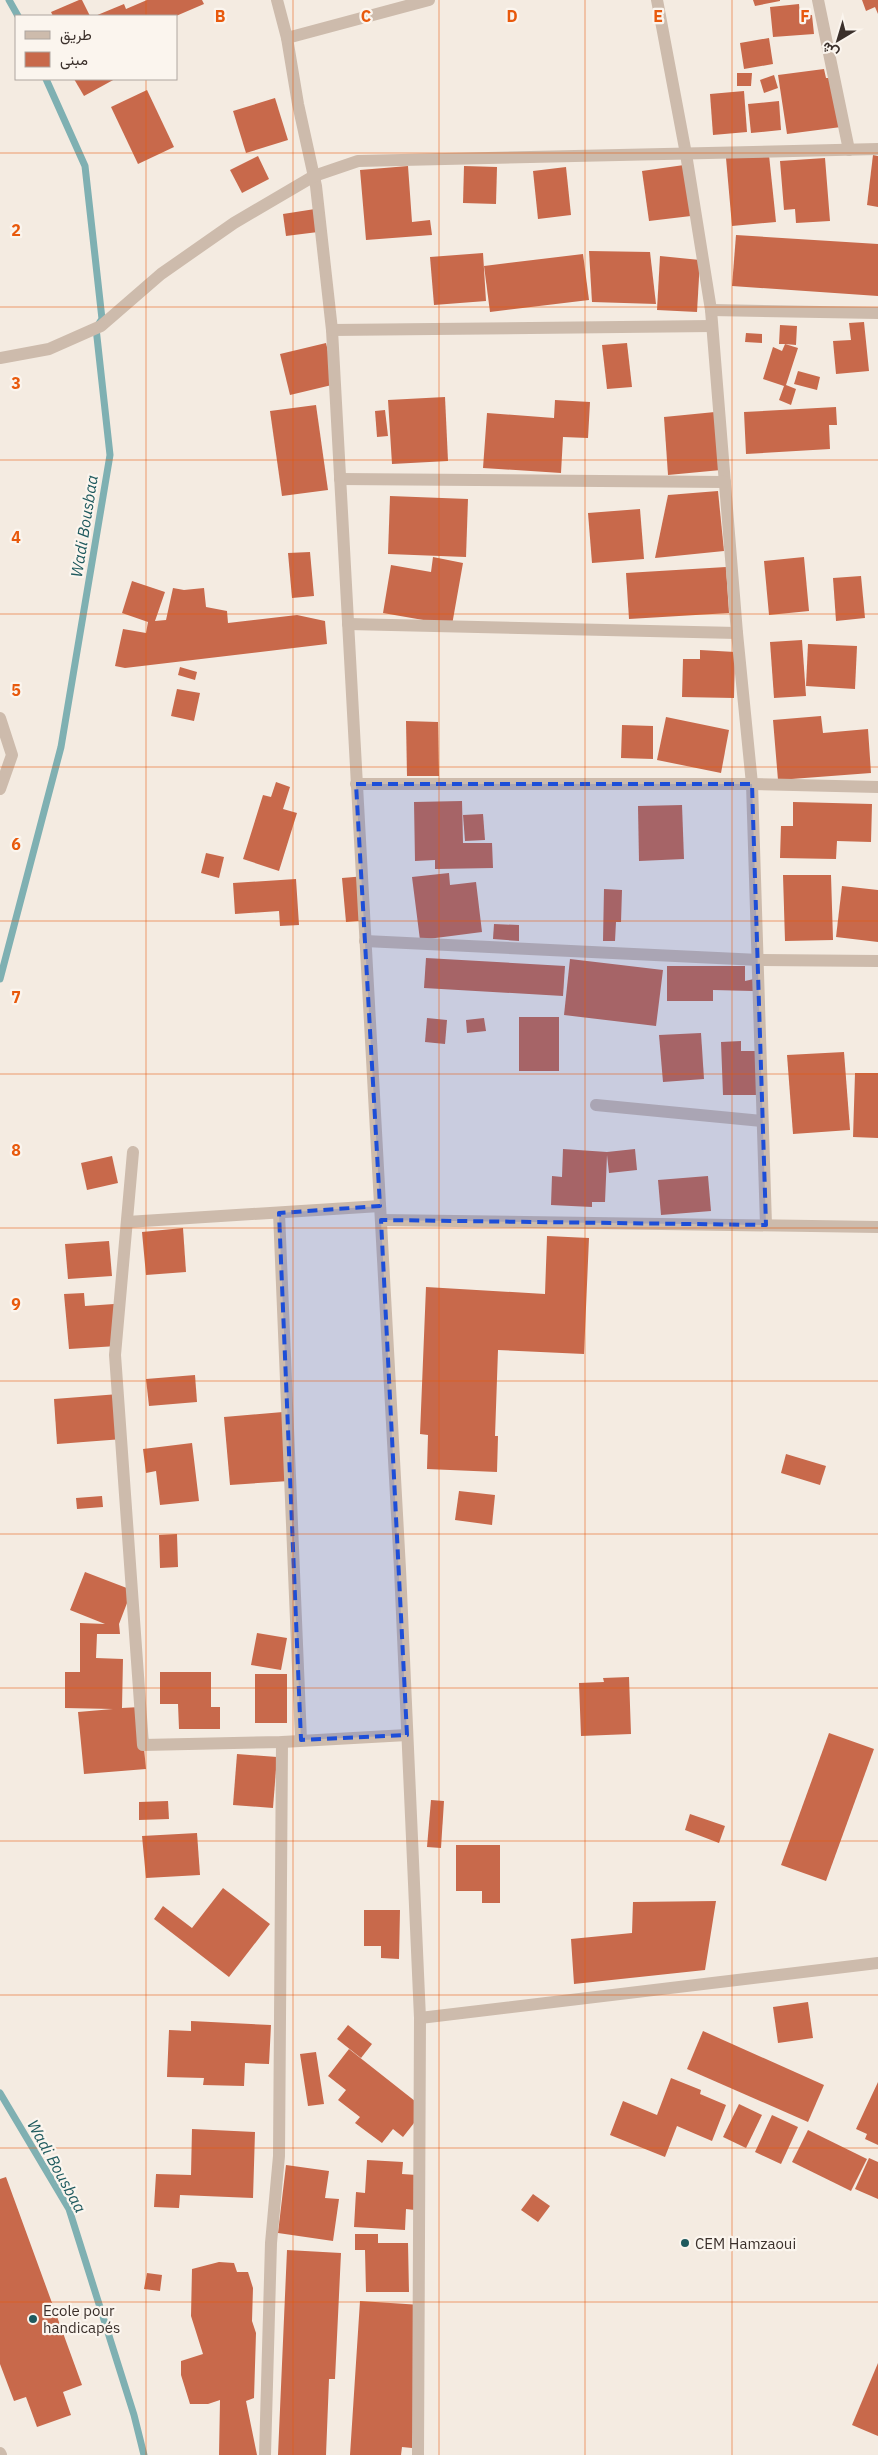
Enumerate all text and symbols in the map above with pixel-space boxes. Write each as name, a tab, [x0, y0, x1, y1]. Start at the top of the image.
text: B	[215, 6, 226, 26]
text: C	[361, 6, 371, 26]
text: D	[506, 6, 518, 26]
text: E	[653, 6, 663, 26]
text: F	[800, 6, 810, 26]
legend	[15, 15, 178, 80]
north arrow	[813, 15, 863, 65]
text: طريق	[60, 25, 92, 45]
text: ش	[818, 38, 842, 63]
text: مبنى	[60, 50, 88, 70]
text: 2	[11, 220, 21, 240]
text: 3	[11, 373, 21, 393]
water label: Wadi Bousbaa	[66, 473, 102, 579]
text: 4	[11, 527, 21, 547]
text: 5	[11, 680, 21, 700]
text: 6	[11, 834, 21, 854]
text: 7	[11, 987, 21, 1007]
text: 8	[11, 1140, 21, 1160]
text: 9	[11, 1294, 21, 1314]
water label: Wadi Bousbaa	[23, 2116, 91, 2216]
place label: CEM Hamzaoui	[695, 2234, 796, 2253]
marker: CEM Hamzaoui	[679, 2237, 691, 2249]
place label: Ecole pour handicapés	[43, 2301, 120, 2337]
marker: Ecole pour handicapés	[27, 2313, 39, 2325]

